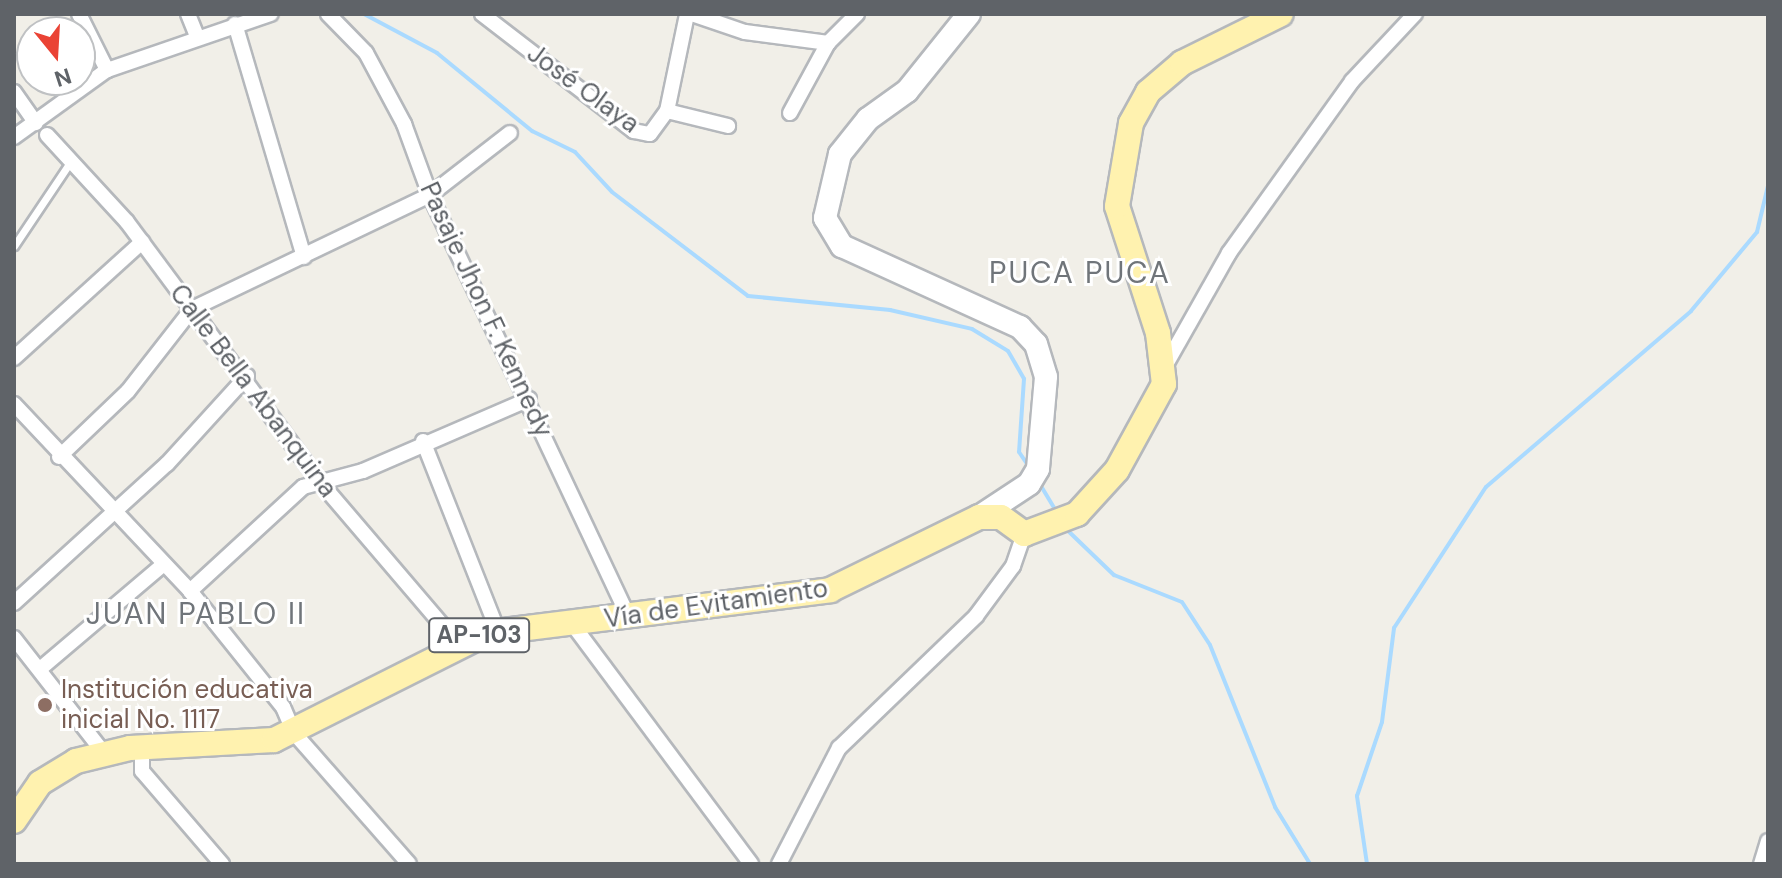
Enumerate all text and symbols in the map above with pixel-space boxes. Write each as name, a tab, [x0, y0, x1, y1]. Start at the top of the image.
north arrow	[16, 16, 96, 96]
street label: José Olaya	[521, 38, 645, 140]
text: N	[51, 61, 75, 94]
street label: Pasaje Jhon F. Kennedy	[413, 177, 559, 443]
district label: PUCA PUCA	[989, 255, 1171, 291]
street label: Calle Bella Abanquina	[163, 278, 343, 504]
street label: Vía de Evitamiento	[602, 573, 830, 635]
district label: JUAN PABLO II	[86, 596, 306, 632]
road number: AP-103	[427, 615, 531, 655]
place label: Institución educativa inicial No. 1117	[61, 674, 313, 736]
marker: Institución educativa inicial No. 1117	[36, 696, 54, 714]

